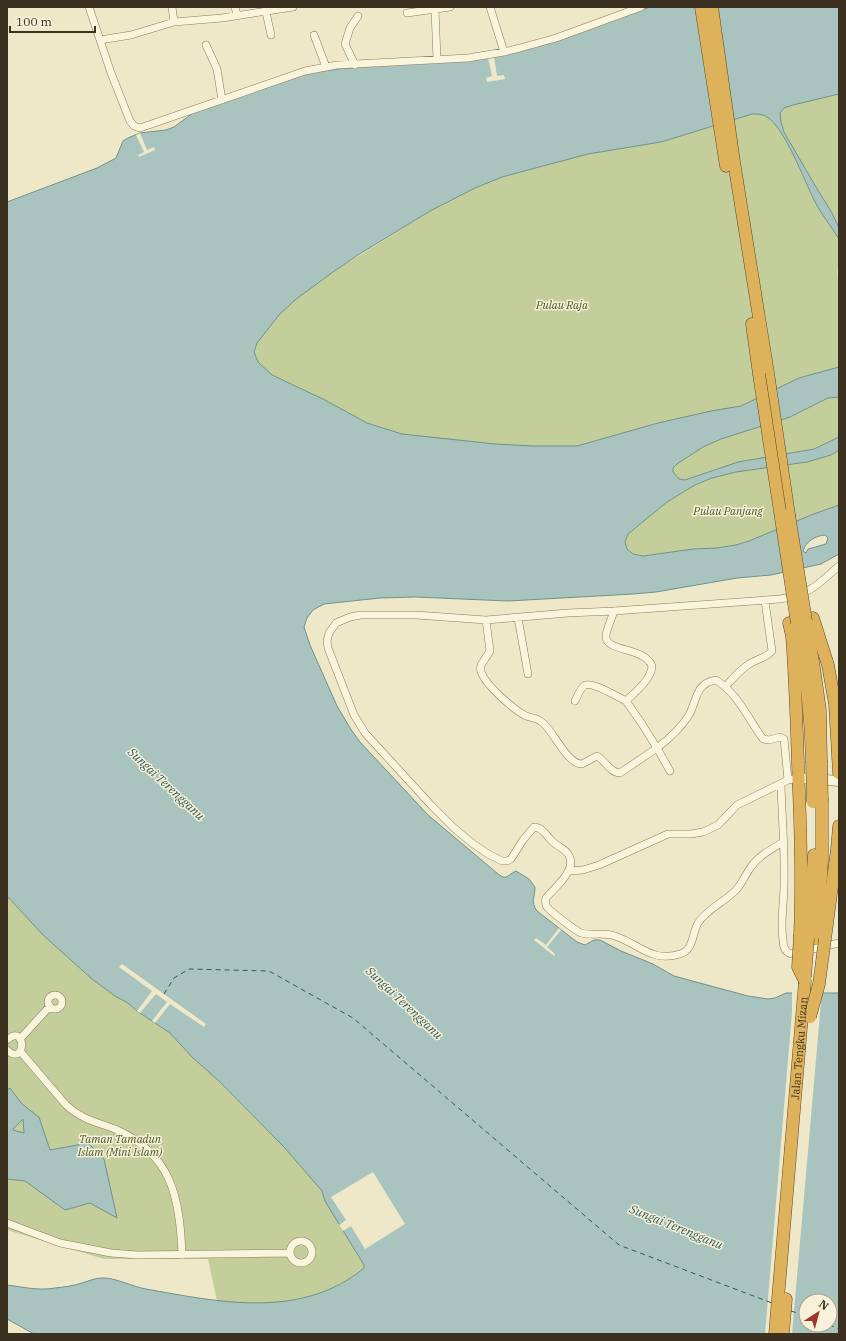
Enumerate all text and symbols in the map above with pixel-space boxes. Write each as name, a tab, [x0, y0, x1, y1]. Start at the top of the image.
scale bar	[10, 8, 95, 34]
text: 100 m	[16, 14, 52, 29]
park label: Pulau Raja	[535, 298, 588, 312]
park label: Pulau Panjang	[692, 504, 763, 518]
water label: Sungai Terengganu	[124, 744, 208, 823]
water label: Sungai Terengganu	[362, 963, 446, 1042]
street label: Jalan Tengku Mizan	[788, 996, 811, 1100]
park label: Taman Tamadun Islam (Mini Islam)	[77, 1132, 163, 1159]
water label: Sungai Terengganu	[626, 1201, 725, 1252]
north arrow	[798, 1293, 838, 1333]
text: N	[816, 1297, 832, 1313]

